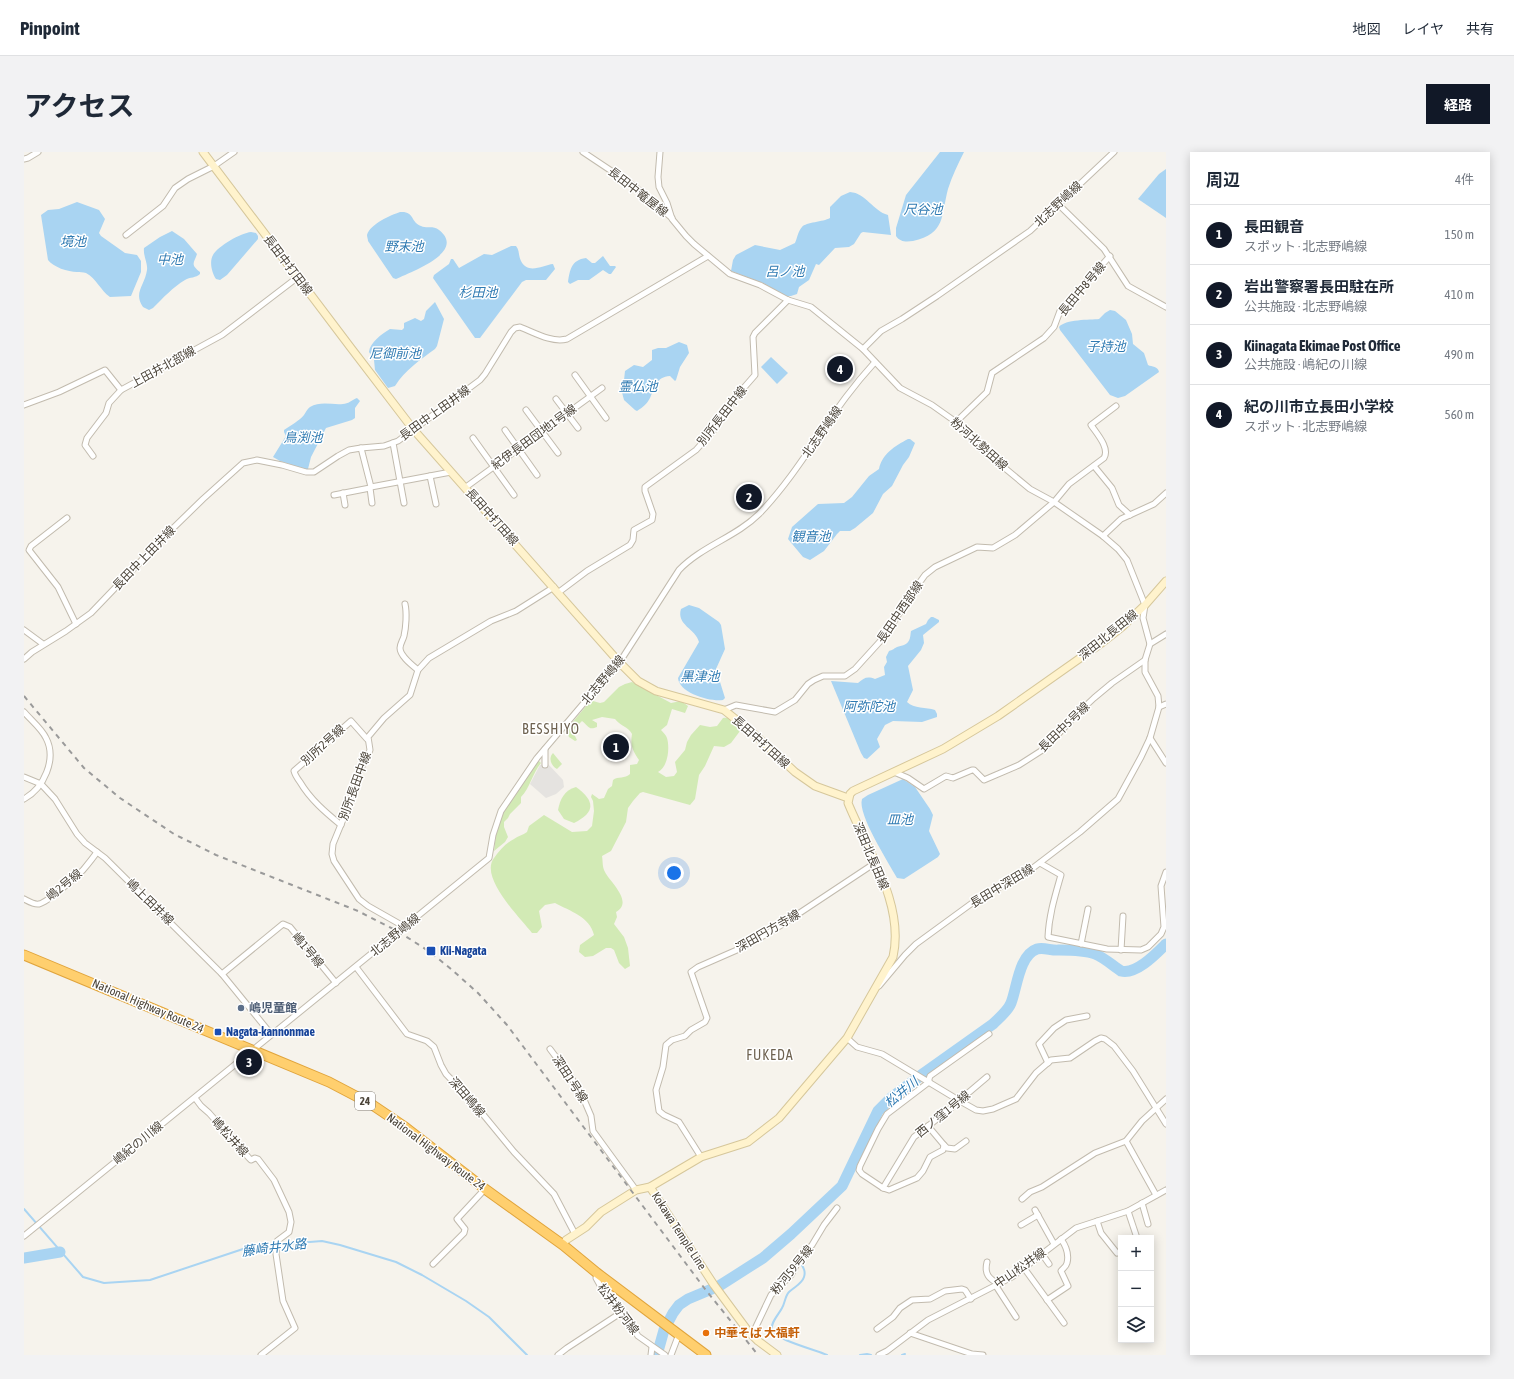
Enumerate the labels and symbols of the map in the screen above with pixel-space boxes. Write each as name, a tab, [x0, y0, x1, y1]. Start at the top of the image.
street label: 長田中篭屋線	[605, 164, 671, 220]
street label: 北志野嶋線	[1031, 178, 1085, 230]
water label: 尺谷池	[903, 202, 944, 217]
street label: 長田中打田線	[261, 232, 315, 298]
water label: 境池	[60, 234, 88, 249]
water label: 野末池	[384, 239, 425, 254]
water label: 中池	[157, 252, 185, 267]
street label: 長田中8号線	[1056, 259, 1108, 319]
water label: 呂ノ池	[765, 264, 806, 279]
water label: 杉田池	[458, 285, 499, 300]
water label: 子持池	[1086, 339, 1127, 354]
street label: 上田井北部線	[128, 343, 198, 391]
water label: 尼御前池	[369, 346, 423, 361]
pin: 4	[827, 354, 853, 384]
water label: 霊仏池	[618, 379, 659, 394]
street label: 長田中上田井線	[397, 383, 473, 443]
street label: 別所長田中線	[694, 383, 750, 449]
street label: 紀伊長田団地1号線	[489, 401, 579, 473]
street label: 北志野嶋線	[799, 403, 845, 461]
street label: 粉河北勢田線	[948, 415, 1010, 473]
water label: 鳥渕池	[283, 430, 324, 445]
pin: 2	[736, 482, 762, 512]
street label: 長田中打田線	[463, 486, 521, 548]
street label: 長田中上田井線	[110, 523, 178, 593]
water label: 観音池	[791, 529, 832, 544]
street label: 長田中西部線	[874, 578, 926, 646]
street label: 深田北長田線	[1076, 607, 1140, 663]
street label: 北志野嶋線	[578, 653, 628, 707]
water label: 黒津池	[680, 669, 721, 684]
water label: 阿弥陀池	[843, 699, 897, 714]
street label: 長田中5号線	[1036, 699, 1092, 755]
street label: 長田中打田線	[730, 713, 792, 771]
district label: BESSHIYO	[522, 721, 580, 737]
street label: 別所2号線	[298, 722, 348, 768]
pin: 1	[603, 732, 629, 762]
street label: 別所長田中線	[336, 750, 374, 822]
water label: 皿池	[887, 812, 915, 827]
street label: 深田北長田線	[850, 820, 892, 892]
street label: 長田中深田線	[968, 861, 1036, 911]
your location	[664, 863, 684, 883]
street label: 嶋2号線	[43, 866, 85, 904]
street label: 嶋上田井線	[124, 876, 176, 928]
street label: 深田円方寺線	[733, 907, 803, 955]
street label: 北志野嶋線	[367, 911, 423, 959]
street label: 嶋1号線	[289, 930, 327, 970]
place label: Kii-Nagata	[440, 944, 487, 958]
marker: Kii-Nagata	[425, 945, 437, 957]
street label: National Highway Route 24	[90, 976, 206, 1036]
place label: 嶋児童館	[249, 1001, 297, 1015]
marker: 嶋児童館	[236, 1003, 246, 1013]
place label: Nagata-kannonmae	[226, 1025, 315, 1039]
marker: Nagata-kannonmae	[213, 1027, 223, 1037]
pin: 3	[236, 1047, 262, 1077]
district label: FUKEDA	[746, 1047, 794, 1063]
street label: 深田1号線	[550, 1053, 590, 1105]
water label: 松井川	[882, 1073, 923, 1111]
street label: 深田嶋線	[446, 1074, 488, 1120]
street label: 西ノ窪1号線	[913, 1088, 973, 1140]
road number: 24	[355, 1092, 375, 1110]
street label: National Highway Route 24	[384, 1110, 488, 1194]
street label: 嶋松井線	[209, 1114, 251, 1160]
street label: 嶋紀の川線	[110, 1119, 166, 1167]
street label: Kokawa Temple Line	[649, 1190, 709, 1272]
water label: 藤崎井水路	[241, 1236, 308, 1259]
street label: 粉河59号線	[768, 1243, 816, 1297]
street label: 中山松井線	[991, 1245, 1049, 1291]
street label: 松井粉河線	[594, 1281, 642, 1337]
place label: 中華そば 大福軒	[714, 1326, 800, 1340]
marker: 中華そば 大福軒	[701, 1328, 711, 1338]

